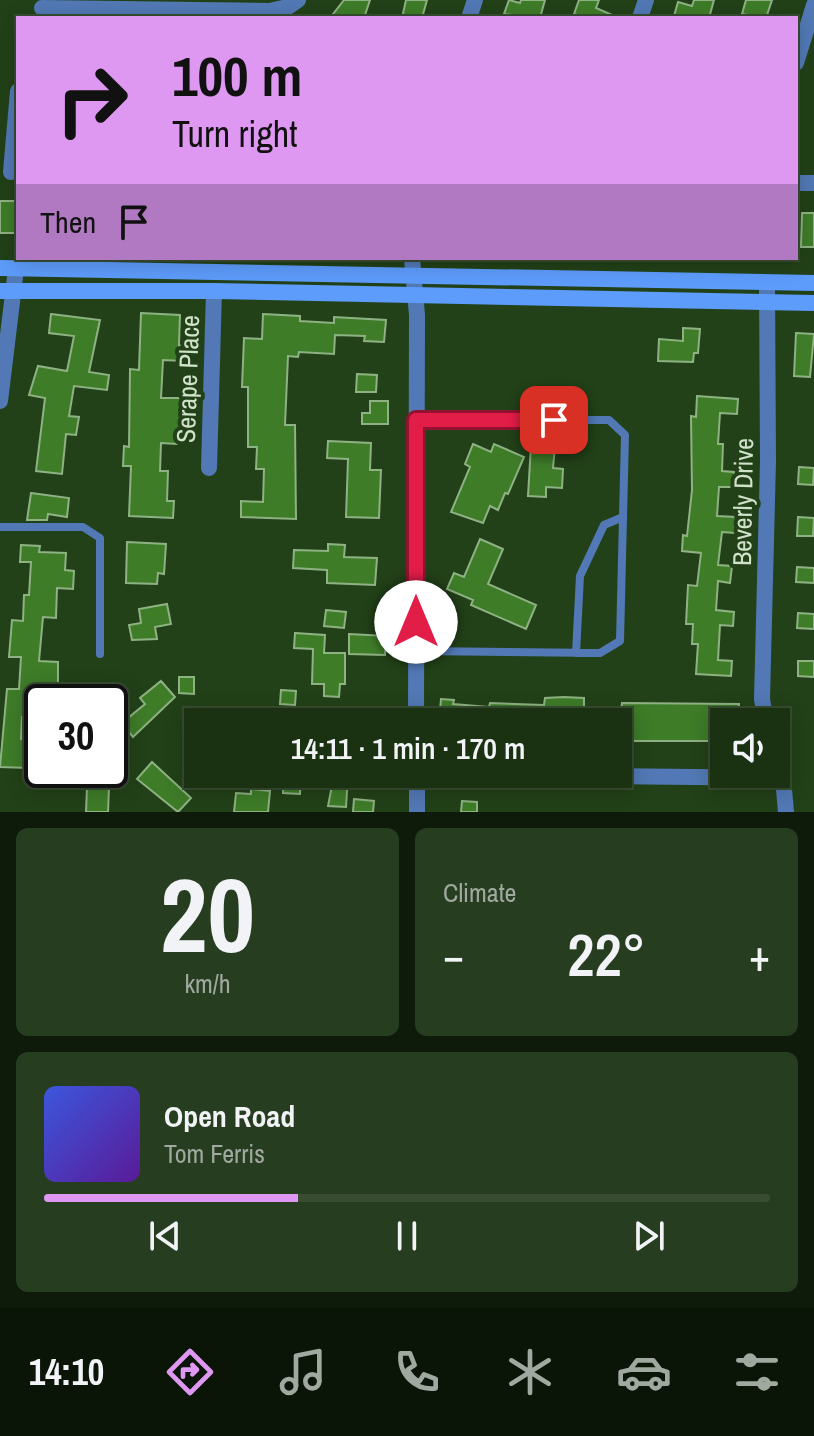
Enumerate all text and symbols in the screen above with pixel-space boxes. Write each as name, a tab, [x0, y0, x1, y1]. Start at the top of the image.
text: 100 m	[172, 38, 302, 113]
icon: right	[40, 48, 144, 152]
text: Turn right	[172, 110, 297, 158]
icon: arrive	[112, 200, 156, 244]
text: Then	[40, 202, 96, 242]
street label: Serape Place	[168, 314, 207, 444]
pin	[520, 386, 588, 454]
icon: arrive	[532, 398, 576, 442]
street label: Beverly Drive	[724, 438, 761, 566]
position arrow	[374, 580, 458, 664]
speed limit sign: 30	[24, 684, 128, 788]
map controls	[710, 708, 790, 788]
button: sound	[710, 708, 790, 788]
text: 14:11 · 1 min · 170 m	[291, 728, 525, 768]
text: 20	[160, 844, 255, 984]
text: Climate	[443, 875, 516, 910]
text: 22°	[567, 914, 646, 995]
text: −	[443, 925, 464, 985]
text: +	[749, 925, 770, 985]
text: km/h	[184, 966, 231, 1001]
text: Open Road	[164, 1096, 295, 1136]
text: Tom Ferris	[164, 1136, 265, 1171]
icon: previous	[143, 1214, 187, 1258]
icon: pause	[385, 1214, 429, 1258]
icon: next	[627, 1214, 671, 1258]
icon: directions	[162, 1344, 218, 1400]
icon: music	[275, 1344, 331, 1400]
icon: phone	[389, 1344, 445, 1400]
icon: climate	[502, 1344, 558, 1400]
icon: car	[616, 1344, 672, 1400]
icon: filters	[729, 1344, 785, 1400]
text: 14:10	[29, 1348, 104, 1396]

